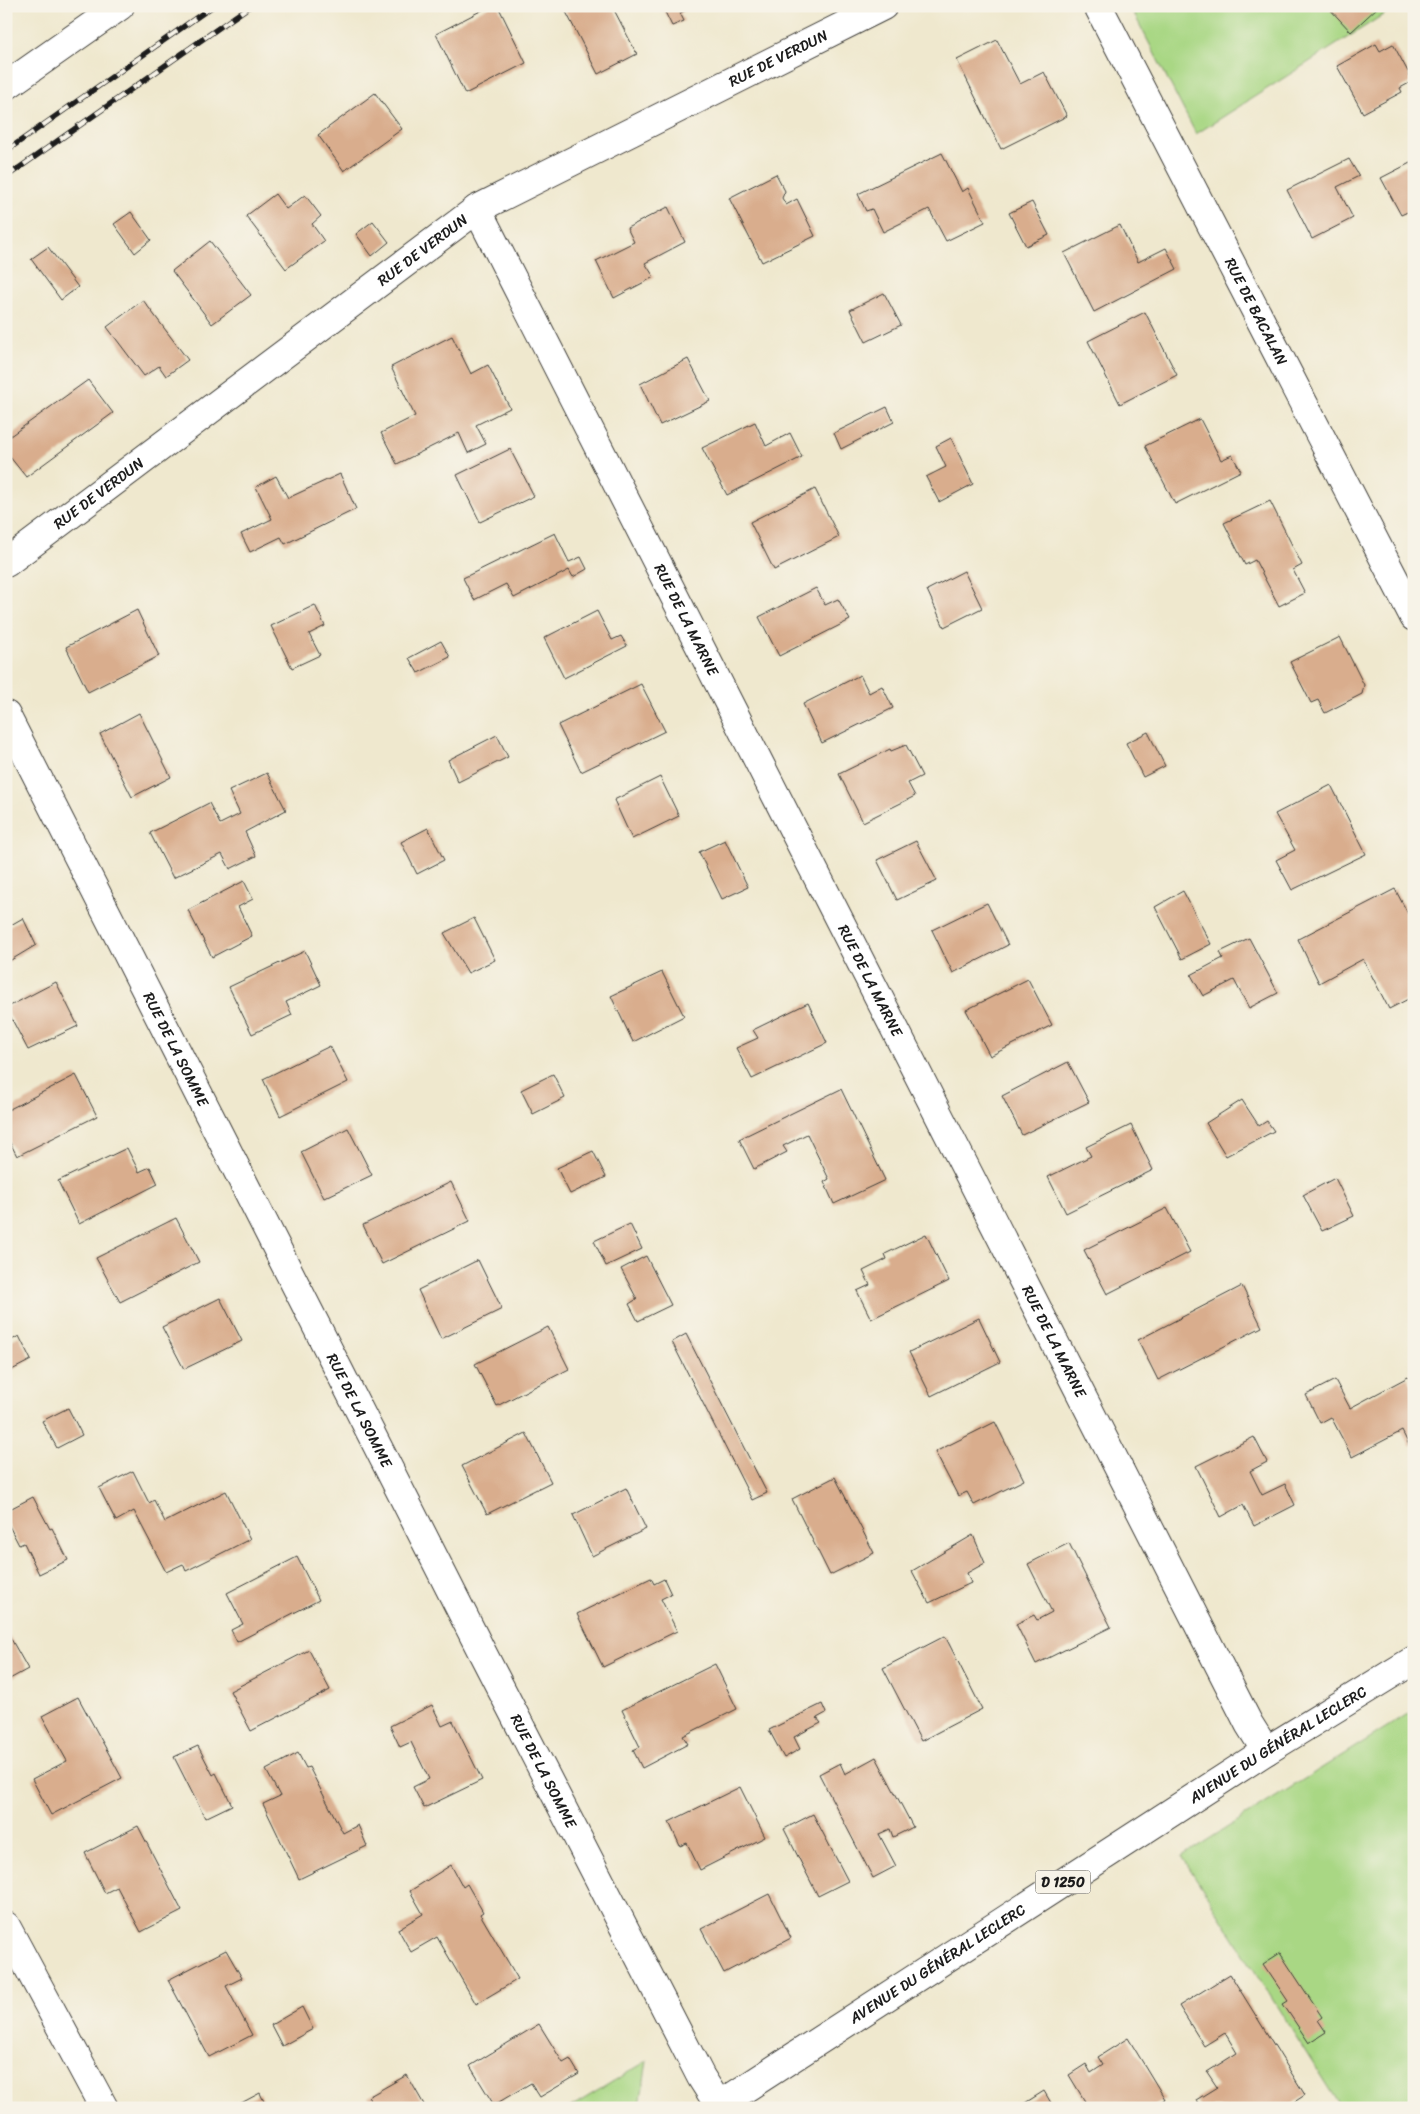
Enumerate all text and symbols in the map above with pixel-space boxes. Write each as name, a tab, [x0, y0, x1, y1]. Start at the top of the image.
street label: RUE DE VERDUN	[724, 22, 833, 94]
street label: RUE DE VERDUN	[371, 207, 474, 293]
street label: RUE DE BACALAN	[1217, 253, 1295, 370]
street label: RUE DE VERDUN	[48, 450, 150, 536]
street label: RUE DE LA MARNE	[647, 559, 727, 682]
street label: RUE DE LA MARNE	[831, 920, 910, 1043]
street label: RUE DE LA SOMME	[136, 987, 217, 1113]
street label: RUE DE LA MARNE	[1015, 1281, 1094, 1404]
street label: RUE DE LA SOMME	[319, 1349, 400, 1474]
street label: AVENUE DU GÉNÉRAL LECLERC	[1183, 1679, 1372, 1811]
street label: RUE DE LA SOMME	[503, 1709, 584, 1834]
road number: D 1250	[1036, 1870, 1090, 1894]
street label: AVENUE DU GÉNÉRAL LECLERC	[843, 1897, 1031, 2031]

